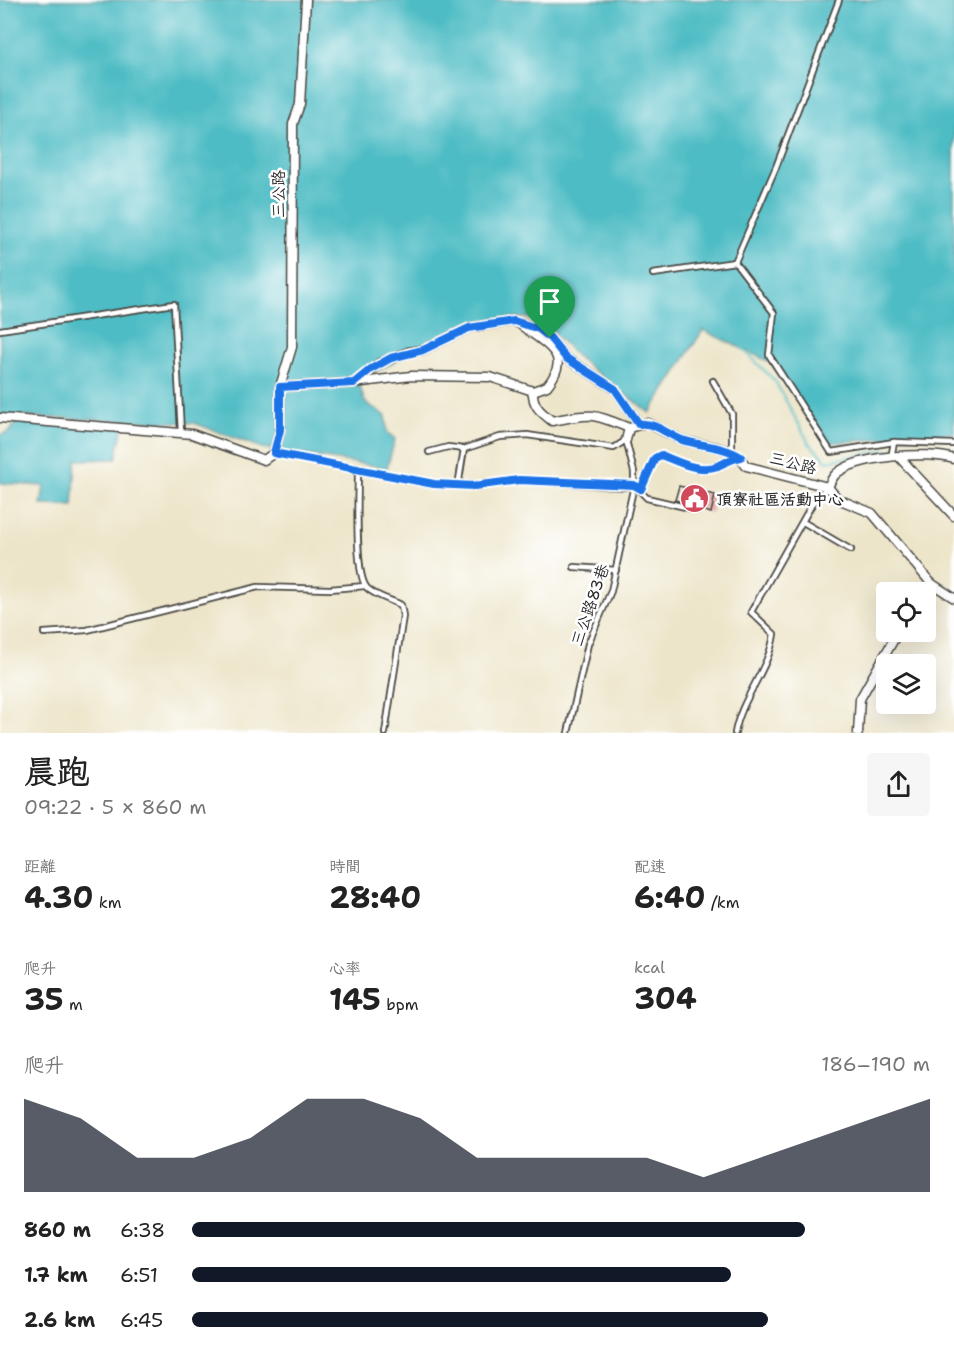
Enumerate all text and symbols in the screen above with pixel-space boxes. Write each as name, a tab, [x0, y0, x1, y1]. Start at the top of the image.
street label: 三公路	[268, 170, 289, 218]
pin	[524, 276, 575, 338]
icon: arrive	[533, 285, 566, 318]
street label: 三公路	[767, 447, 819, 479]
public building icon: 頂寮社區活動中心	[679, 483, 711, 515]
place label: 頂寮社區活動中心	[716, 489, 844, 510]
street label: 三公路83巷	[566, 561, 614, 649]
map controls	[876, 582, 936, 714]
button: locate	[876, 582, 936, 642]
button: layers	[876, 654, 936, 714]
text: 晨跑	[24, 749, 90, 794]
button: share	[867, 753, 930, 816]
text: 09:22 · 5 × 860 m	[24, 794, 207, 820]
text: 距離	[24, 856, 56, 877]
text: 時間	[329, 856, 361, 877]
text: 配速	[634, 856, 666, 877]
text: 4.30	[24, 877, 93, 918]
text: 28:40	[329, 877, 421, 918]
text: 6:40	[634, 877, 705, 918]
text: km	[93, 892, 122, 913]
text: /km	[705, 892, 740, 913]
text: kcal	[634, 957, 665, 978]
text: 爬升	[24, 958, 56, 979]
text: 心率	[329, 958, 361, 979]
text: 304	[634, 978, 697, 1019]
text: 35	[24, 979, 64, 1020]
text: 145	[329, 979, 381, 1020]
text: m	[64, 994, 83, 1015]
text: bpm	[381, 994, 418, 1015]
text: 186–190 m	[821, 1051, 930, 1077]
text: 爬升	[24, 1052, 64, 1078]
text: 860 m	[24, 1217, 91, 1243]
text: 6:38	[120, 1217, 165, 1243]
text: 1.7 km	[24, 1262, 88, 1288]
text: 6:51	[120, 1262, 158, 1288]
text: 2.6 km	[24, 1307, 95, 1333]
text: 6:45	[120, 1307, 163, 1333]

